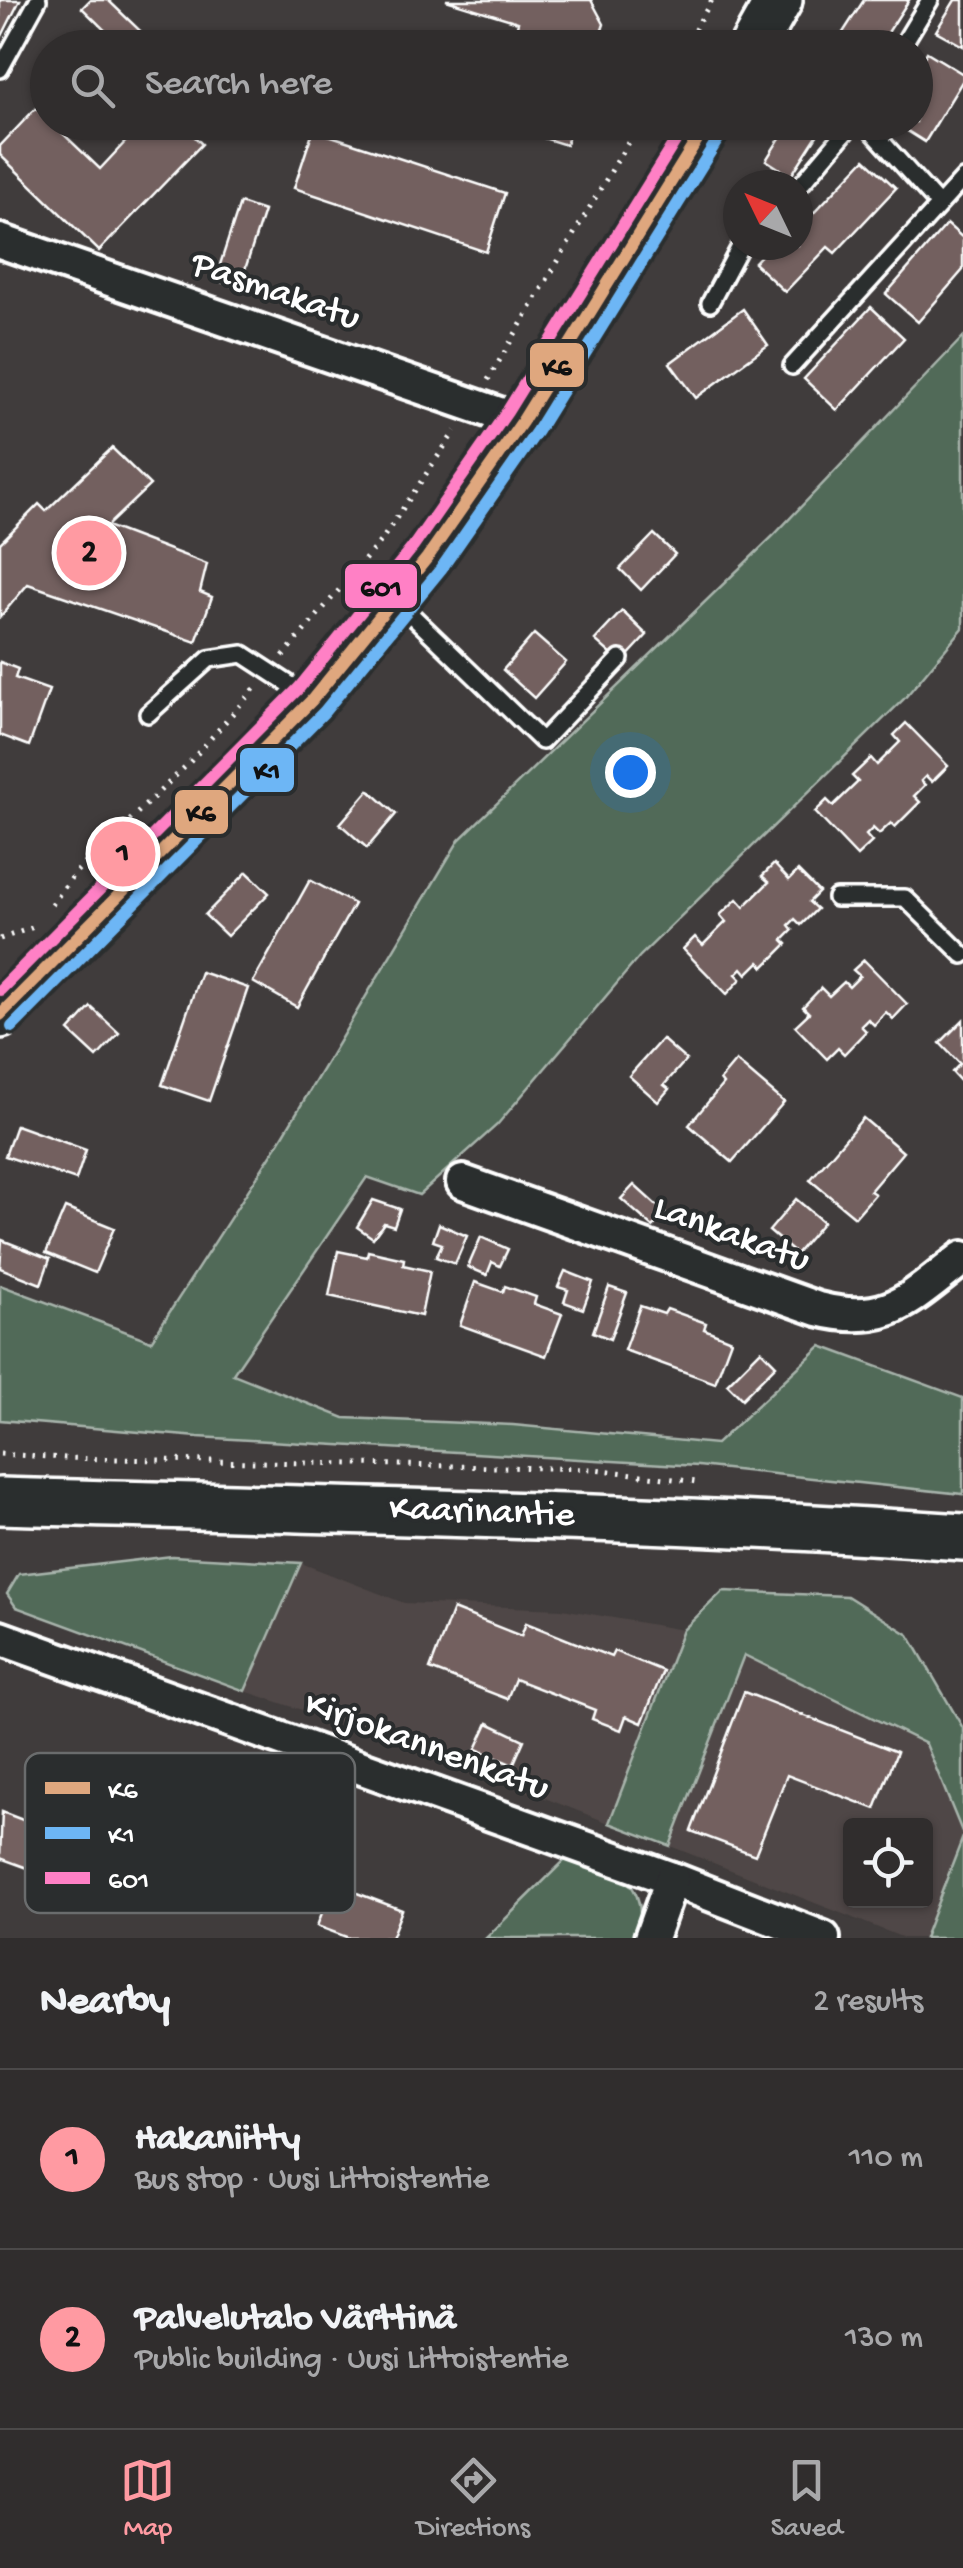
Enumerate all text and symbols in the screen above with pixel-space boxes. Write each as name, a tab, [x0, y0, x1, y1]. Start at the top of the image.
search box	[30, 30, 933, 140]
icon: search	[65, 58, 120, 113]
text: Search here	[145, 63, 332, 107]
north arrow	[723, 170, 813, 260]
street label: Pasmakatu	[184, 243, 365, 342]
line badge: K6	[528, 341, 586, 389]
text: K6	[541, 353, 573, 386]
pin: 2	[56, 516, 122, 590]
line badge: 601	[343, 562, 419, 610]
text: 601	[360, 574, 402, 607]
line badge: K1	[238, 746, 296, 794]
your location	[605, 747, 656, 798]
text: K1	[253, 757, 280, 790]
line badge: K6	[173, 788, 230, 836]
text: K6	[185, 799, 217, 832]
pin: 1	[90, 816, 156, 892]
street label: Lankakatu	[647, 1188, 815, 1285]
street label: Kaarinantie	[389, 1489, 576, 1539]
street label: Kirjokannenkatu	[298, 1683, 554, 1813]
legend	[25, 1753, 355, 1913]
text: K6	[108, 1776, 138, 1809]
map controls	[843, 1818, 933, 1908]
button: locate	[843, 1818, 933, 1908]
text: K1	[108, 1821, 135, 1854]
text: 601	[108, 1866, 149, 1899]
text: Nearby	[40, 1979, 170, 2028]
text: 2 results	[813, 1984, 923, 2022]
text: Hakaniitty	[135, 2118, 300, 2162]
text: 1	[66, 2140, 79, 2178]
text: 110 m	[849, 2140, 923, 2178]
text: Bus stop · Uusi Littoistentie	[135, 2162, 489, 2200]
text: Palvelutalo Värttinä	[135, 2298, 456, 2342]
text: 2	[65, 2320, 80, 2358]
text: 130 m	[845, 2320, 923, 2358]
text: Public building · Uusi Littoistentie	[135, 2342, 568, 2380]
tab: Map	[120, 2453, 175, 2546]
tab: Directions	[416, 2453, 530, 2546]
tab: Saved	[771, 2453, 843, 2546]

